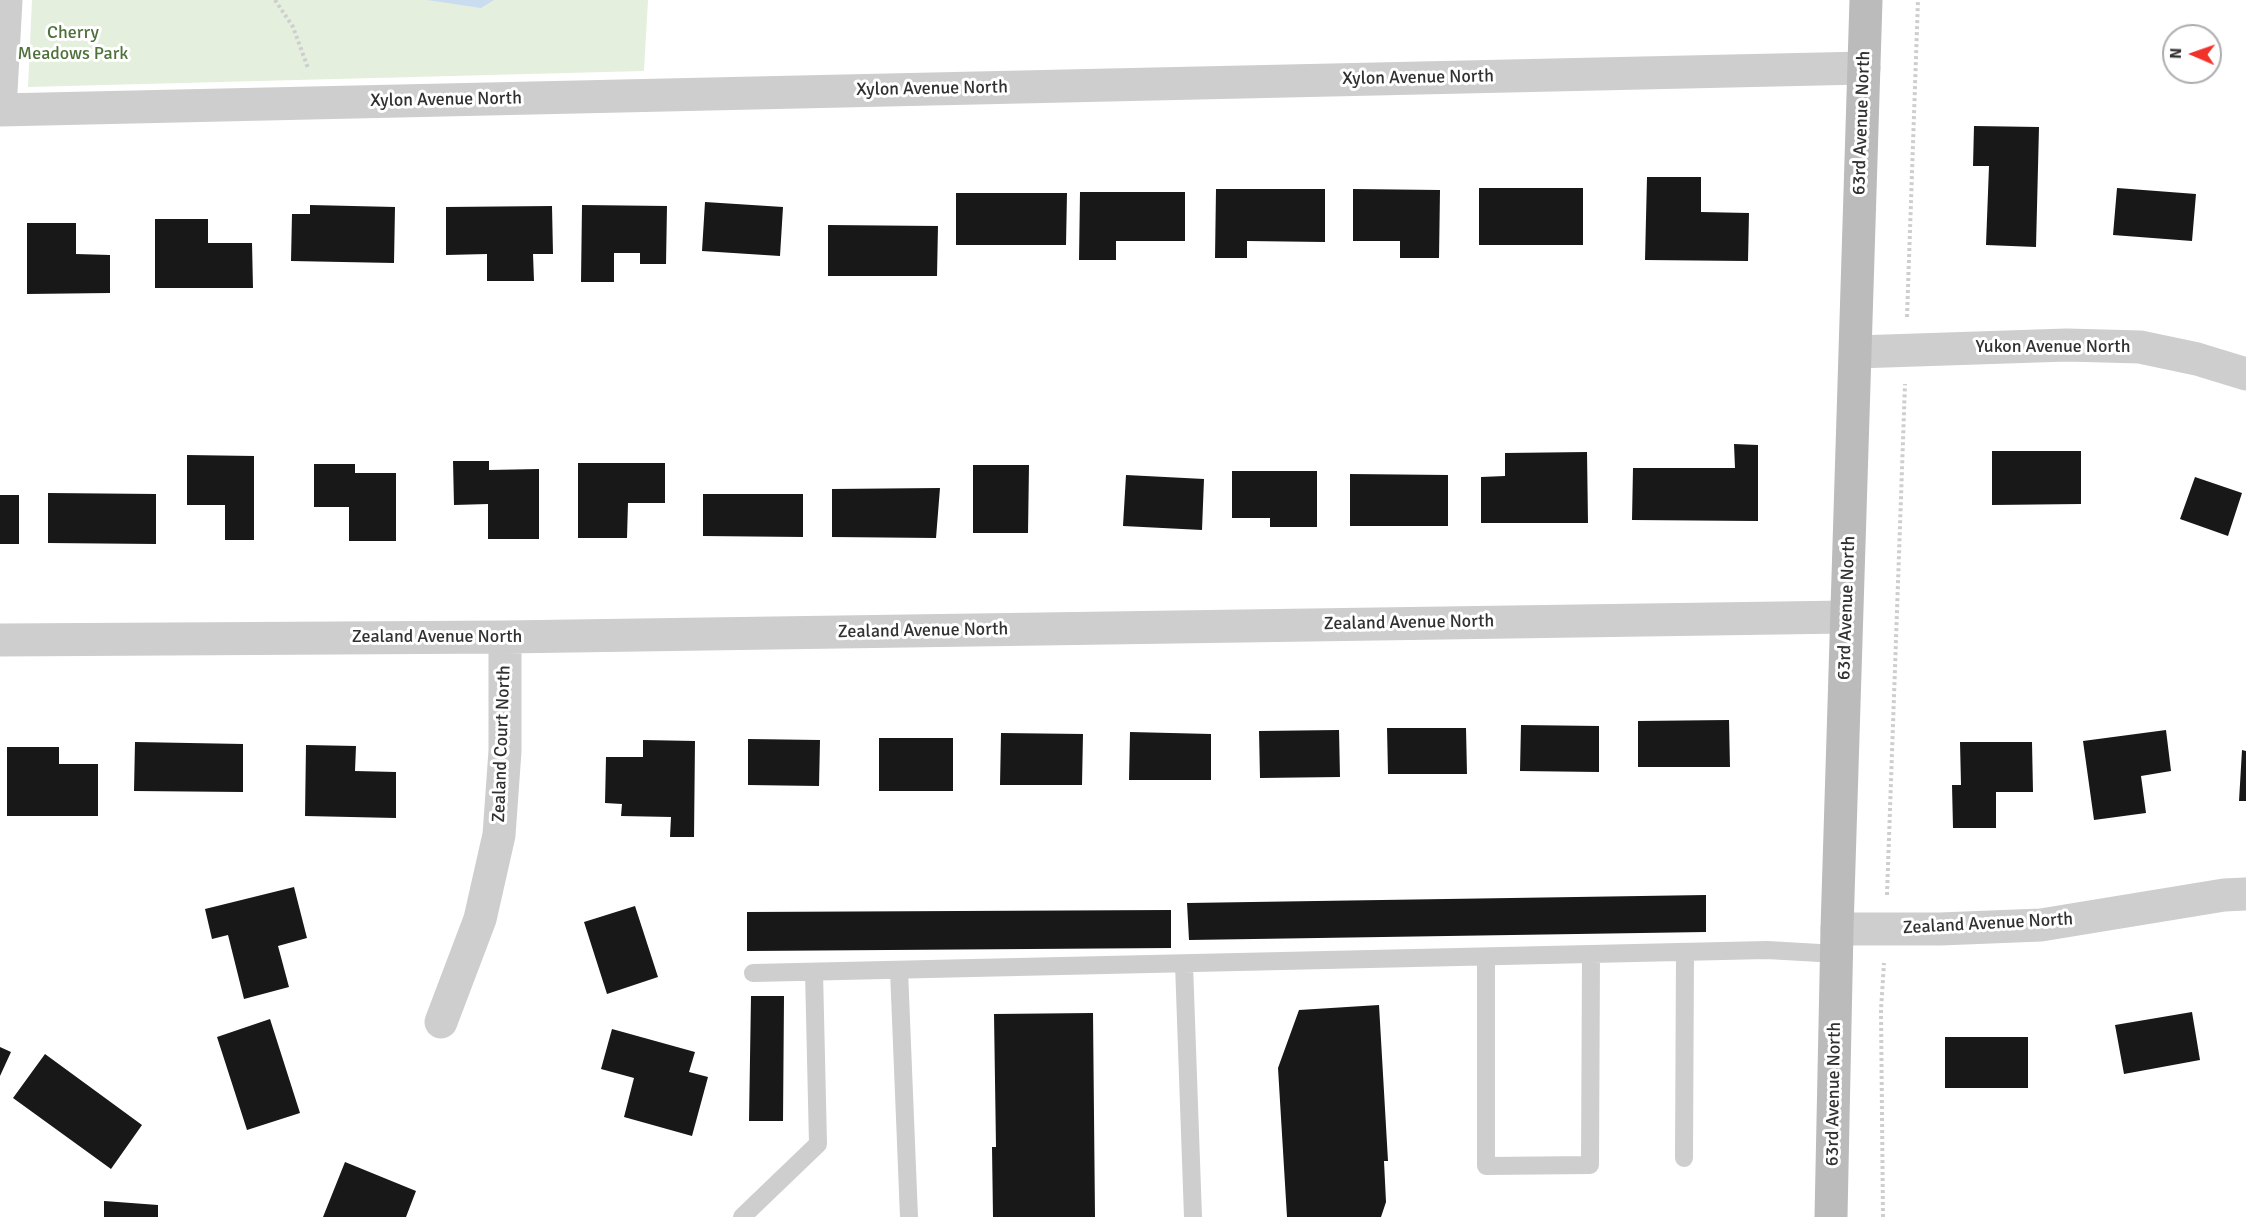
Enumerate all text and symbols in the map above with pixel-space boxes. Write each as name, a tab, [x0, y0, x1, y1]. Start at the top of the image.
park label: Cherry Meadows Park	[18, 22, 128, 64]
north arrow	[2162, 24, 2222, 84]
text: N	[2166, 48, 2186, 59]
street label: 63rd Avenue North	[1849, 50, 1875, 196]
street label: Xylon Avenue North	[1342, 66, 1494, 90]
street label: Xylon Avenue North	[856, 77, 1008, 101]
street label: Xylon Avenue North	[370, 88, 522, 112]
street label: Yukon Avenue North	[1976, 336, 2130, 358]
street label: 63rd Avenue North	[1834, 535, 1860, 681]
street label: Zealand Avenue North	[1324, 611, 1494, 635]
street label: Zealand Avenue North	[838, 619, 1008, 643]
street label: Zealand Avenue North	[352, 626, 522, 648]
street label: Zealand Court North	[488, 665, 516, 823]
street label: Zealand Avenue North	[1902, 909, 2074, 939]
street label: 63rd Avenue North	[1822, 1022, 1846, 1166]

